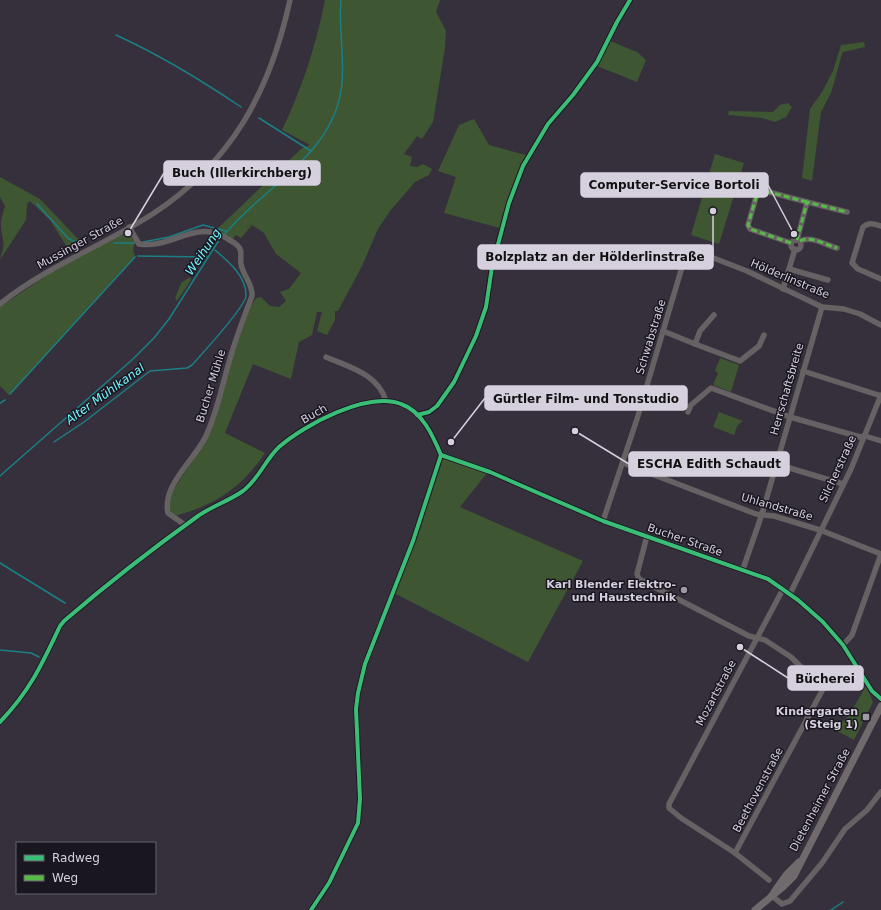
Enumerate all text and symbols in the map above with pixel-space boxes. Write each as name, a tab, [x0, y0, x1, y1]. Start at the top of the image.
callout: Buch (Illerkirchberg)	[164, 161, 320, 185]
text: Buch (Illerkirchberg)	[172, 166, 312, 180]
callout: Computer-Service Bortoli	[581, 173, 768, 197]
text: Computer-Service Bortoli	[588, 178, 760, 192]
street label: Mussinger Straße	[35, 214, 125, 272]
water label: Weihung	[182, 226, 224, 278]
callout: Bolzplatz an der Hölderlinstraße	[478, 245, 713, 269]
text: Bolzplatz an der Hölderlinstraße	[485, 250, 705, 264]
street label: Hölderlinstraße	[749, 257, 832, 302]
street label: Schwabstraße	[633, 298, 669, 376]
street label: Herrschaftsbreite	[768, 341, 806, 437]
street label: Bucher Mühle	[194, 348, 228, 424]
water label: Alter Mühlkanal	[62, 360, 148, 428]
callout: Gürtler Film- und Tonstudio	[485, 386, 687, 410]
text: Gürtler Film- und Tonstudio	[493, 392, 679, 406]
street label: Buch	[299, 401, 329, 427]
street label: Silcherstraße	[817, 433, 859, 505]
callout: ESCHA Edith Schaudt	[629, 452, 789, 476]
text: ESCHA Edith Schaudt	[637, 457, 781, 471]
street label: Uhlandstraße	[740, 491, 814, 523]
street label: Bucher Straße	[646, 521, 724, 559]
place label: Karl Blender Elektro- und Haustechnik	[546, 578, 677, 604]
marker: Karl Blender Elektro- und Haustechnik	[679, 585, 689, 595]
street label: Mozartstraße	[693, 658, 739, 728]
callout: Bücherei	[788, 666, 863, 690]
text: Bücherei	[795, 672, 855, 686]
place label: Kindergarten (Steig 1)	[776, 705, 858, 731]
marker: Kindergarten (Steig 1)	[861, 712, 871, 722]
street label: Beethovenstraße	[730, 745, 786, 835]
street label: Dietenheimer Straße	[787, 746, 853, 854]
legend	[16, 842, 156, 894]
text: Radweg	[52, 851, 100, 865]
text: Weg	[52, 871, 78, 885]

